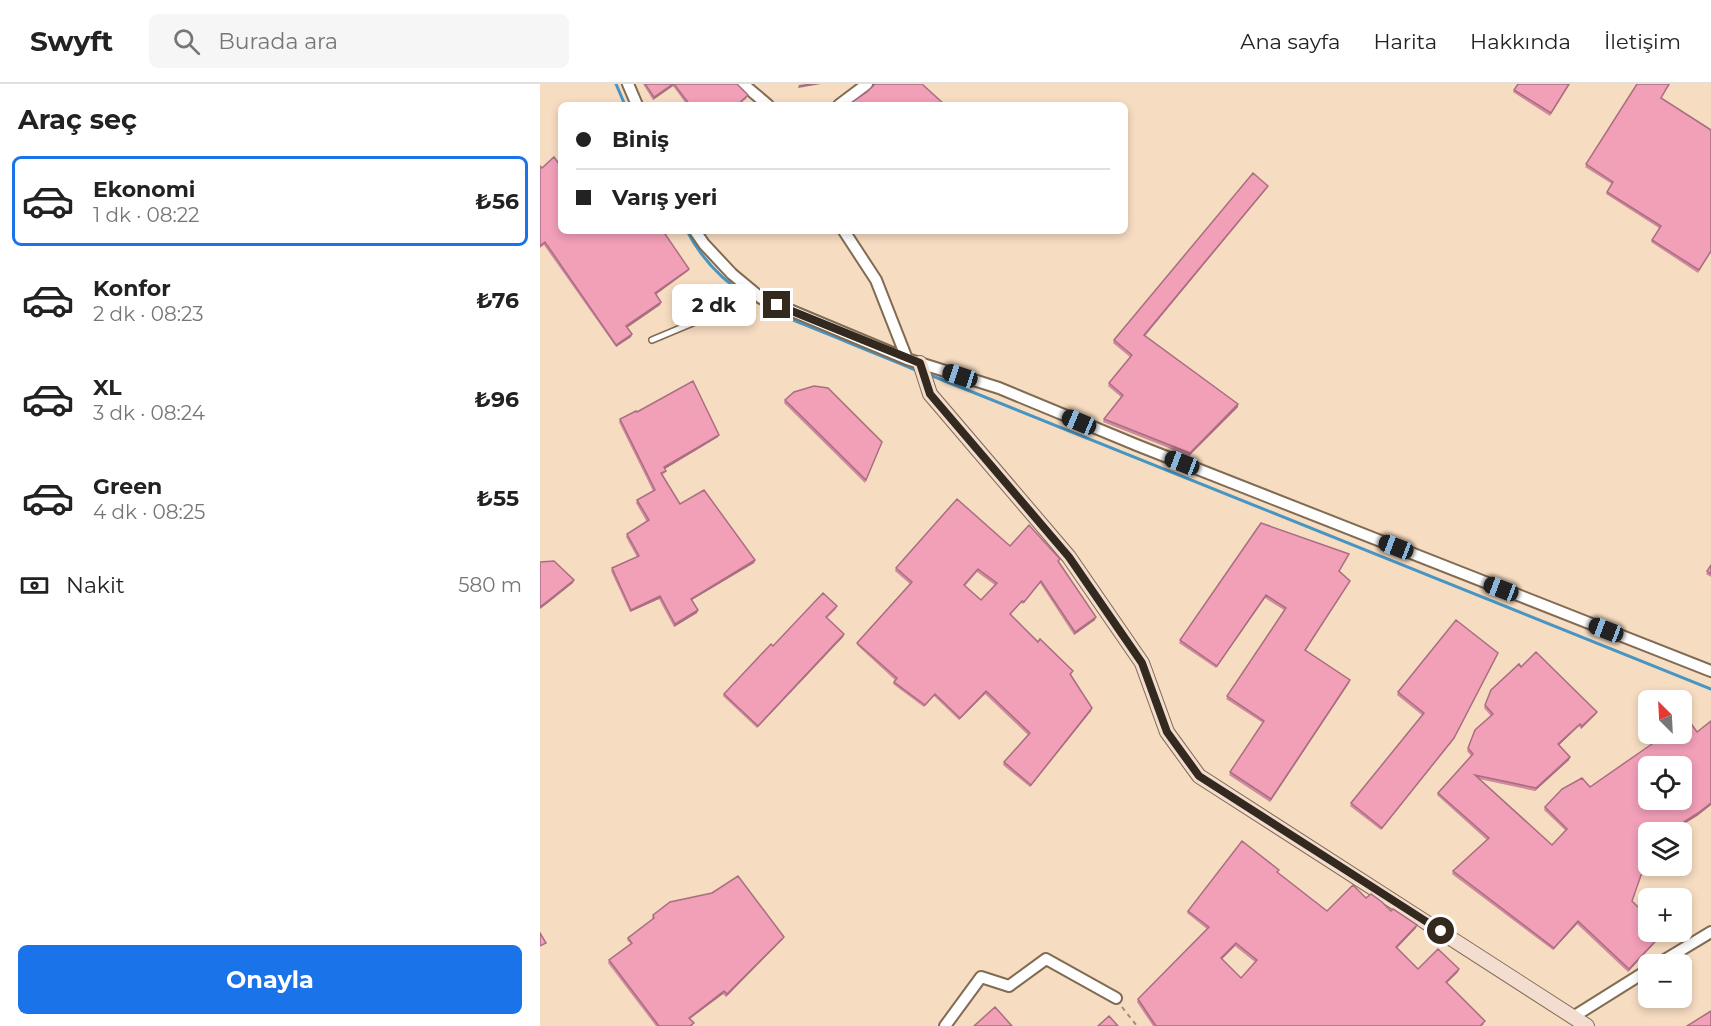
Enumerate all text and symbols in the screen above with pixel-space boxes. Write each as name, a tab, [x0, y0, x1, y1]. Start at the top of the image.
search box	[149, 14, 569, 68]
text: Swyft	[30, 24, 113, 58]
icon: search	[170, 25, 203, 58]
text: Burada ara	[218, 28, 338, 55]
text: Ana sayfa	[1240, 29, 1340, 54]
text: Harita	[1373, 29, 1437, 54]
text: Hakkında	[1470, 29, 1571, 54]
text: İletişim	[1604, 29, 1681, 54]
text: Araç seç	[18, 103, 137, 136]
text: Biniş	[612, 126, 669, 153]
icon: car	[21, 174, 75, 228]
text: Ekonomi	[93, 176, 195, 203]
text: Varış yeri	[612, 184, 717, 211]
text: ₺56	[475, 188, 519, 215]
text: 1 dk · 08:22	[93, 203, 199, 227]
icon: car	[21, 273, 75, 327]
text: Konfor	[93, 275, 171, 302]
callout: 2 dk	[672, 284, 756, 326]
text: ₺76	[476, 287, 519, 314]
route end	[763, 291, 790, 318]
text: 2 dk	[692, 293, 736, 317]
text: 2 dk · 08:23	[93, 302, 204, 326]
car	[940, 362, 980, 390]
icon: car	[21, 372, 75, 426]
text: XL	[93, 374, 122, 401]
text: ₺96	[474, 386, 519, 413]
text: 3 dk · 08:24	[93, 401, 205, 425]
car	[1059, 407, 1099, 437]
car	[1162, 448, 1202, 478]
icon: car	[21, 471, 75, 525]
text: Green	[93, 473, 162, 500]
text: ₺55	[476, 485, 519, 512]
text: 4 dk · 08:25	[93, 500, 205, 524]
car	[1376, 532, 1416, 562]
icon: cash	[18, 569, 51, 602]
text: Nakit	[66, 572, 125, 599]
text: 580 m	[458, 573, 522, 597]
car	[1481, 574, 1521, 604]
car	[1586, 615, 1626, 645]
north arrow	[1638, 690, 1692, 744]
map controls	[1638, 690, 1692, 1008]
button: locate	[1638, 756, 1692, 810]
button: layers	[1638, 822, 1692, 876]
button: +	[1638, 888, 1692, 942]
route start	[1427, 917, 1454, 944]
button: Onayla	[18, 945, 522, 1014]
button: −	[1638, 954, 1692, 1008]

